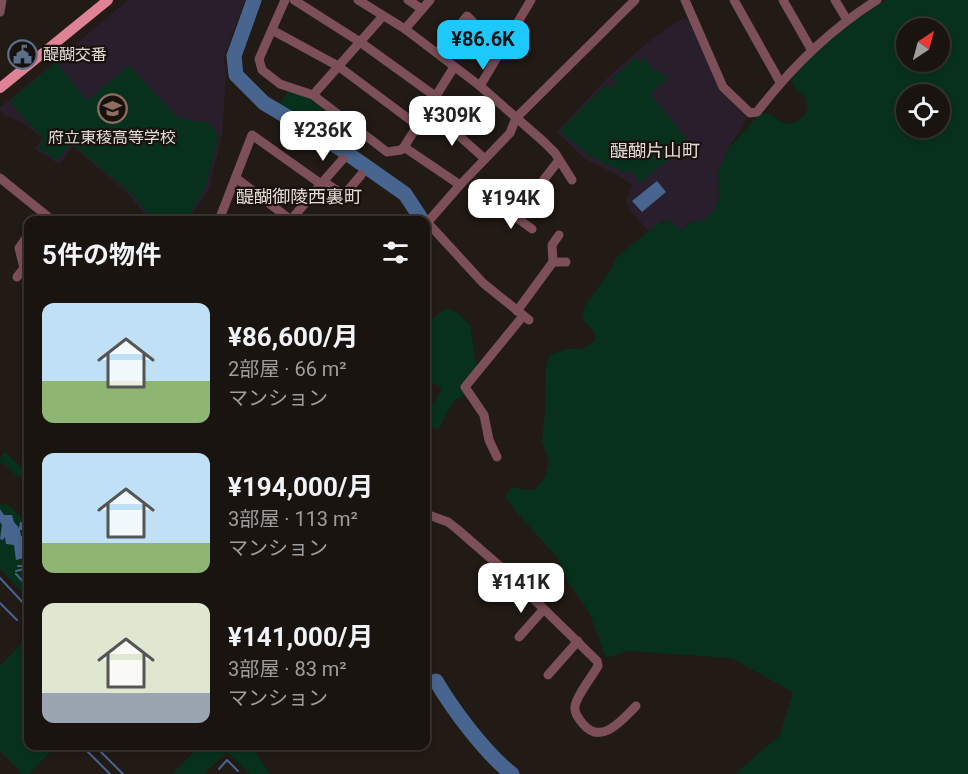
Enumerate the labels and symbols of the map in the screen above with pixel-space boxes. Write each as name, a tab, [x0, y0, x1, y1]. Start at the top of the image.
north arrow	[896, 18, 950, 72]
pin: ¥86.6K	[434, 20, 532, 71]
public building icon: 醍醐交番	[6, 38, 38, 70]
place label: 醍醐交番	[43, 45, 107, 64]
school or university icon: 府立東稜高等学校	[96, 93, 128, 125]
pin: ¥309K	[410, 96, 494, 147]
pin: ¥236K	[281, 111, 365, 162]
place label: 府立東稜高等学校	[48, 128, 176, 147]
district label: 醍醐片山町	[610, 140, 700, 161]
pin: ¥194K	[469, 179, 553, 230]
district label: 醍醐御陵西裏町	[236, 186, 362, 207]
pin: ¥141K	[479, 563, 563, 614]

